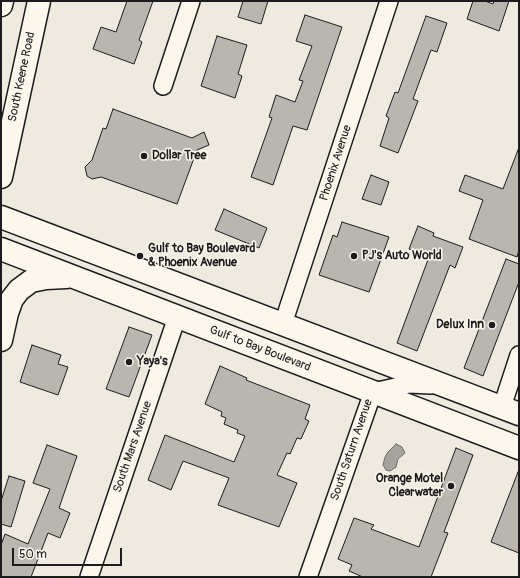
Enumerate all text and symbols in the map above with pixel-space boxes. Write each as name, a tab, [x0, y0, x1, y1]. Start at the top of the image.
street label: South Keene Road	[5, 31, 39, 123]
street label: Phoenix Avenue	[317, 123, 355, 203]
place label: Dollar Tree	[152, 149, 206, 163]
marker: Dollar Tree	[139, 151, 149, 161]
place label: Gulf to Bay Boulevard & Phoenix Avenue	[148, 242, 255, 270]
place label: PJ's Auto World	[362, 249, 442, 263]
marker: Gulf to Bay Boulevard & Phoenix Avenue	[135, 251, 145, 261]
marker: PJ's Auto World	[349, 251, 359, 261]
place label: Delux Inn	[436, 318, 484, 332]
marker: Delux Inn	[487, 320, 497, 330]
street label: Gulf to Bay Boulevard	[207, 323, 313, 375]
place label: Yaya's	[137, 355, 168, 369]
marker: Yaya's	[124, 357, 134, 367]
street label: South Saturn Avenue	[328, 397, 376, 503]
street label: South Mars Avenue	[111, 399, 155, 495]
place label: Orange Motel Clearwater	[376, 472, 443, 500]
marker: Orange Motel Clearwater	[446, 481, 456, 491]
scale bar	[14, 540, 124, 566]
text: 50 m	[19, 547, 47, 562]

